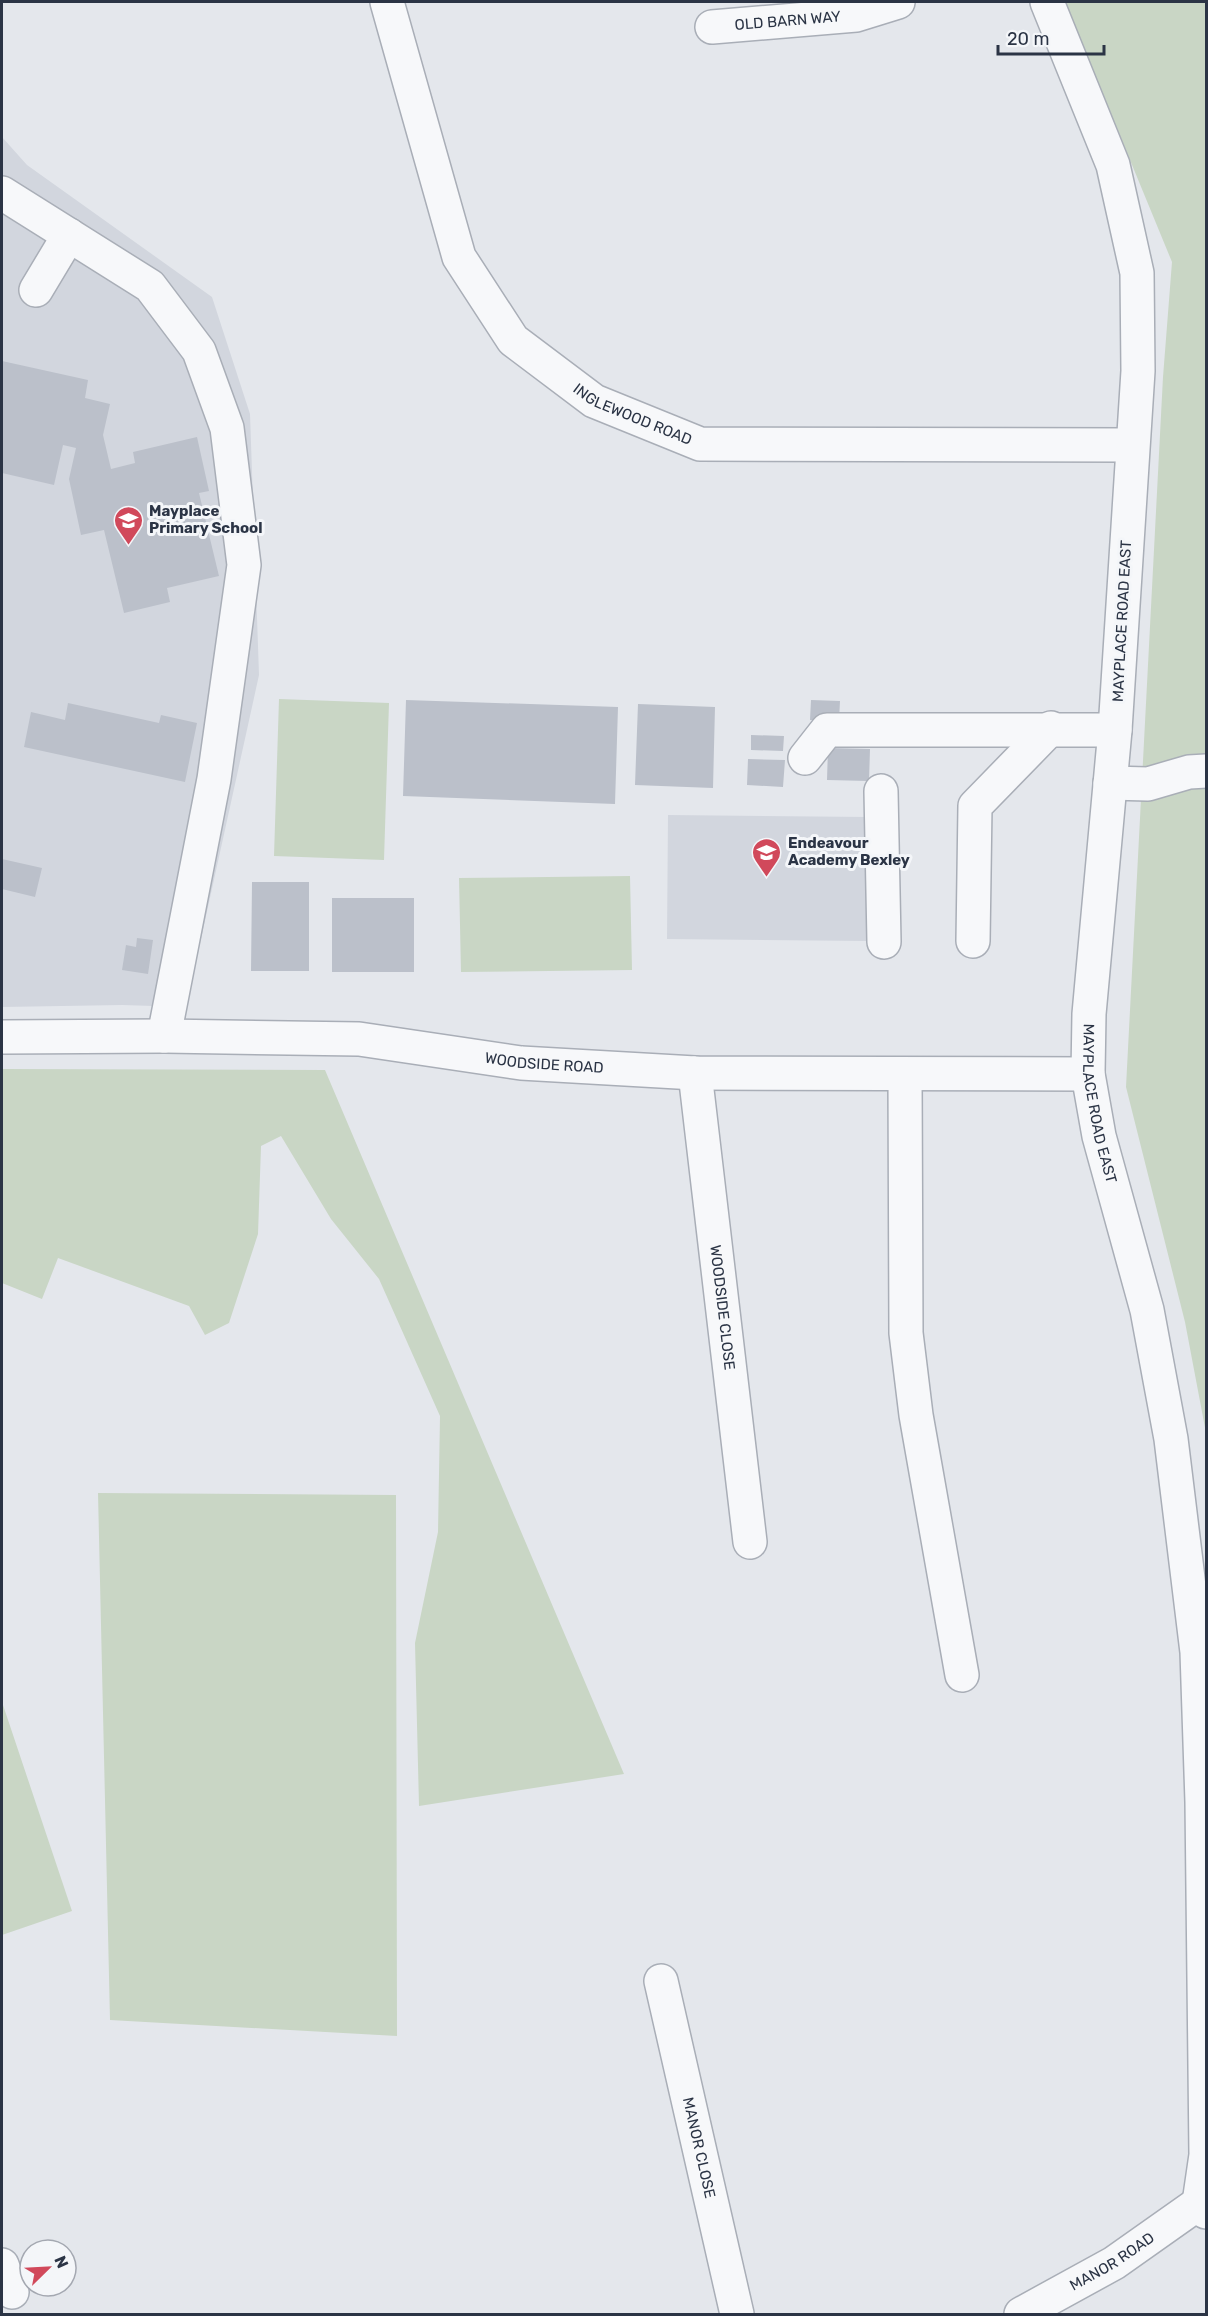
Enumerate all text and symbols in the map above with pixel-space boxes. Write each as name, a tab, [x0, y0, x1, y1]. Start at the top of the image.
street label: OLD BARN WAY	[734, 7, 842, 34]
scale bar	[998, 18, 1104, 56]
text: 20 m	[1007, 28, 1049, 50]
street label: INGLEWOOD ROAD	[570, 380, 695, 449]
place label: Mayplace Primary School	[149, 502, 263, 537]
school or university icon: Mayplace Primary School	[112, 504, 144, 546]
street label: MAYPLACE ROAD EAST	[1109, 539, 1135, 702]
place label: Endeavour Academy Bexley	[788, 834, 910, 869]
school or university icon: Endeavour Academy Bexley	[751, 836, 783, 878]
street label: MAYPLACE ROAD EAST	[1079, 1023, 1121, 1186]
street label: WOODSIDE ROAD	[484, 1049, 604, 1077]
street label: WOODSIDE CLOSE	[706, 1244, 739, 1371]
street label: MANOR CLOSE	[679, 2096, 719, 2200]
street label: MANOR ROAD	[1067, 2229, 1158, 2295]
north arrow	[18, 2238, 78, 2298]
text: N	[50, 2253, 72, 2271]

